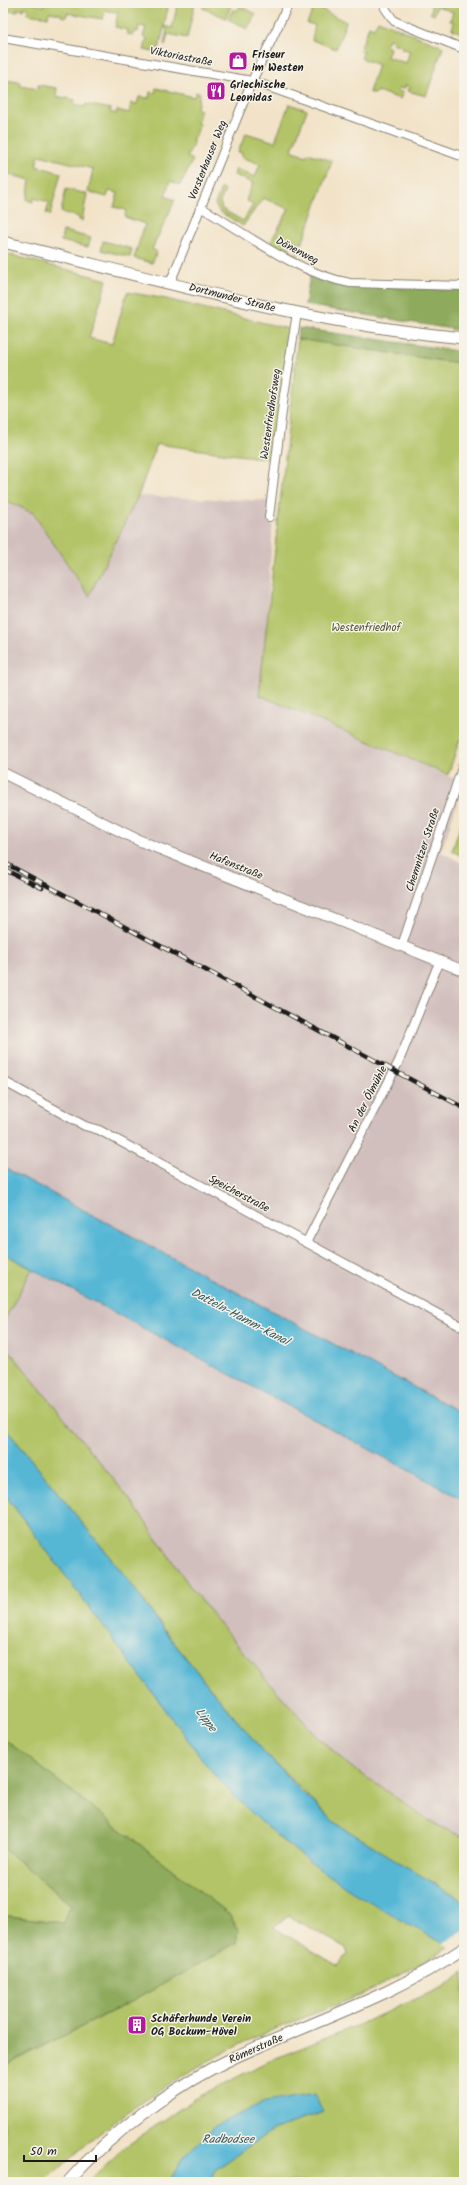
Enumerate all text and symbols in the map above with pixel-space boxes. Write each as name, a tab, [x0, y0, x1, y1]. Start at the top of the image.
street label: Viktoriastraße	[148, 42, 214, 72]
place label: Friseur im Westen	[252, 46, 304, 77]
shop icon: Friseur im Westen	[227, 50, 249, 72]
place label: Griechische Leonidas	[230, 76, 286, 107]
restaurant icon: Griechische Leonidas	[205, 80, 227, 102]
street label: Vorsterhauser Weg	[184, 117, 232, 203]
street label: Dänenweg	[272, 232, 322, 270]
street label: Dortmunder Straße	[187, 279, 277, 317]
street label: Westenfriedhofsweg	[256, 367, 286, 461]
park label: Westenfriedhof	[331, 619, 402, 637]
street label: Chemnitzer Straße	[401, 806, 445, 894]
street label: Hafenstraße	[206, 847, 266, 885]
street label: An der Ölmühle	[344, 1063, 392, 1135]
street label: Speicherstraße	[205, 1170, 273, 1218]
water label: Datteln-Hamm-Kanal	[187, 1283, 294, 1352]
water label: Lippe	[191, 1704, 222, 1737]
place label: Schäferhunde Verein OG Bockum-Hövel	[151, 2010, 251, 2041]
building icon: Schäferhunde Verein OG Bockum-Hövel	[126, 2014, 148, 2036]
street label: Römerstraße	[226, 2029, 286, 2069]
water label: Radbodsee	[202, 2130, 256, 2149]
scale bar	[24, 2137, 96, 2163]
text: 50 m	[30, 2142, 57, 2161]

